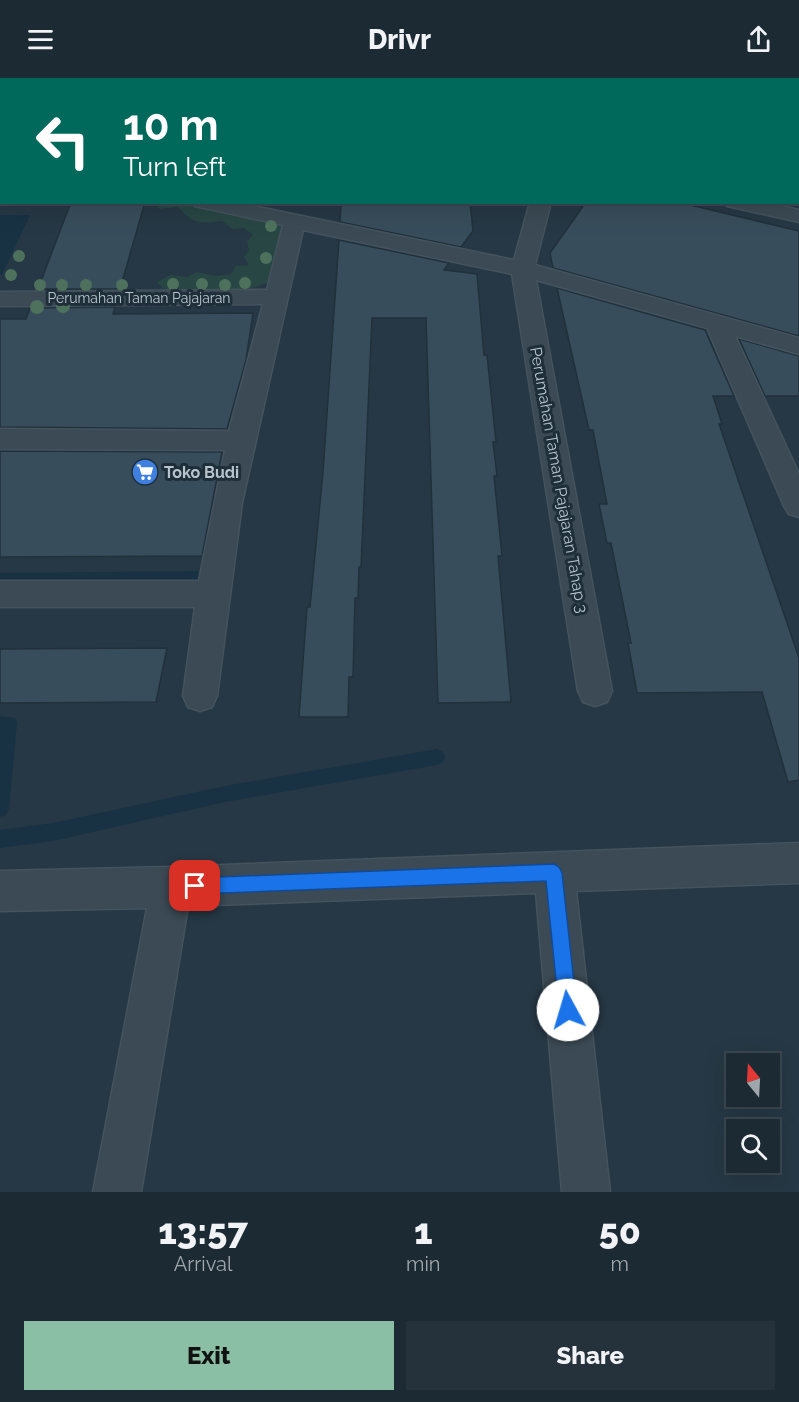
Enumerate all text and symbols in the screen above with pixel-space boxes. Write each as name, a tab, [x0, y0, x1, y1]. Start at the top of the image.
icon: menu	[24, 23, 57, 56]
icon: share	[742, 23, 775, 56]
text: Drivr	[368, 24, 431, 55]
text: 10 m	[123, 101, 219, 150]
icon: left	[24, 102, 102, 180]
text: Turn left	[123, 151, 226, 182]
street label: Perumahan Taman Pajajaran	[47, 290, 231, 306]
street label: Perumahan Taman Pajajaran Tahap 3	[526, 345, 592, 615]
supermarket icon: Toko Budi	[130, 457, 160, 487]
place label: Toko Budi	[164, 463, 239, 482]
pin	[169, 860, 220, 911]
icon: arrive	[178, 869, 211, 902]
position arrow	[536, 978, 600, 1042]
north arrow	[726, 1053, 780, 1107]
map controls	[726, 1053, 780, 1173]
button: search	[726, 1119, 780, 1173]
text: 13:57	[158, 1210, 248, 1252]
text: 1	[414, 1210, 433, 1252]
text: 50	[599, 1210, 641, 1252]
text: Arrival	[174, 1252, 232, 1276]
text: min	[406, 1252, 441, 1276]
text: m	[611, 1252, 629, 1276]
button: Exit	[24, 1321, 394, 1390]
button: Share	[406, 1321, 775, 1390]

